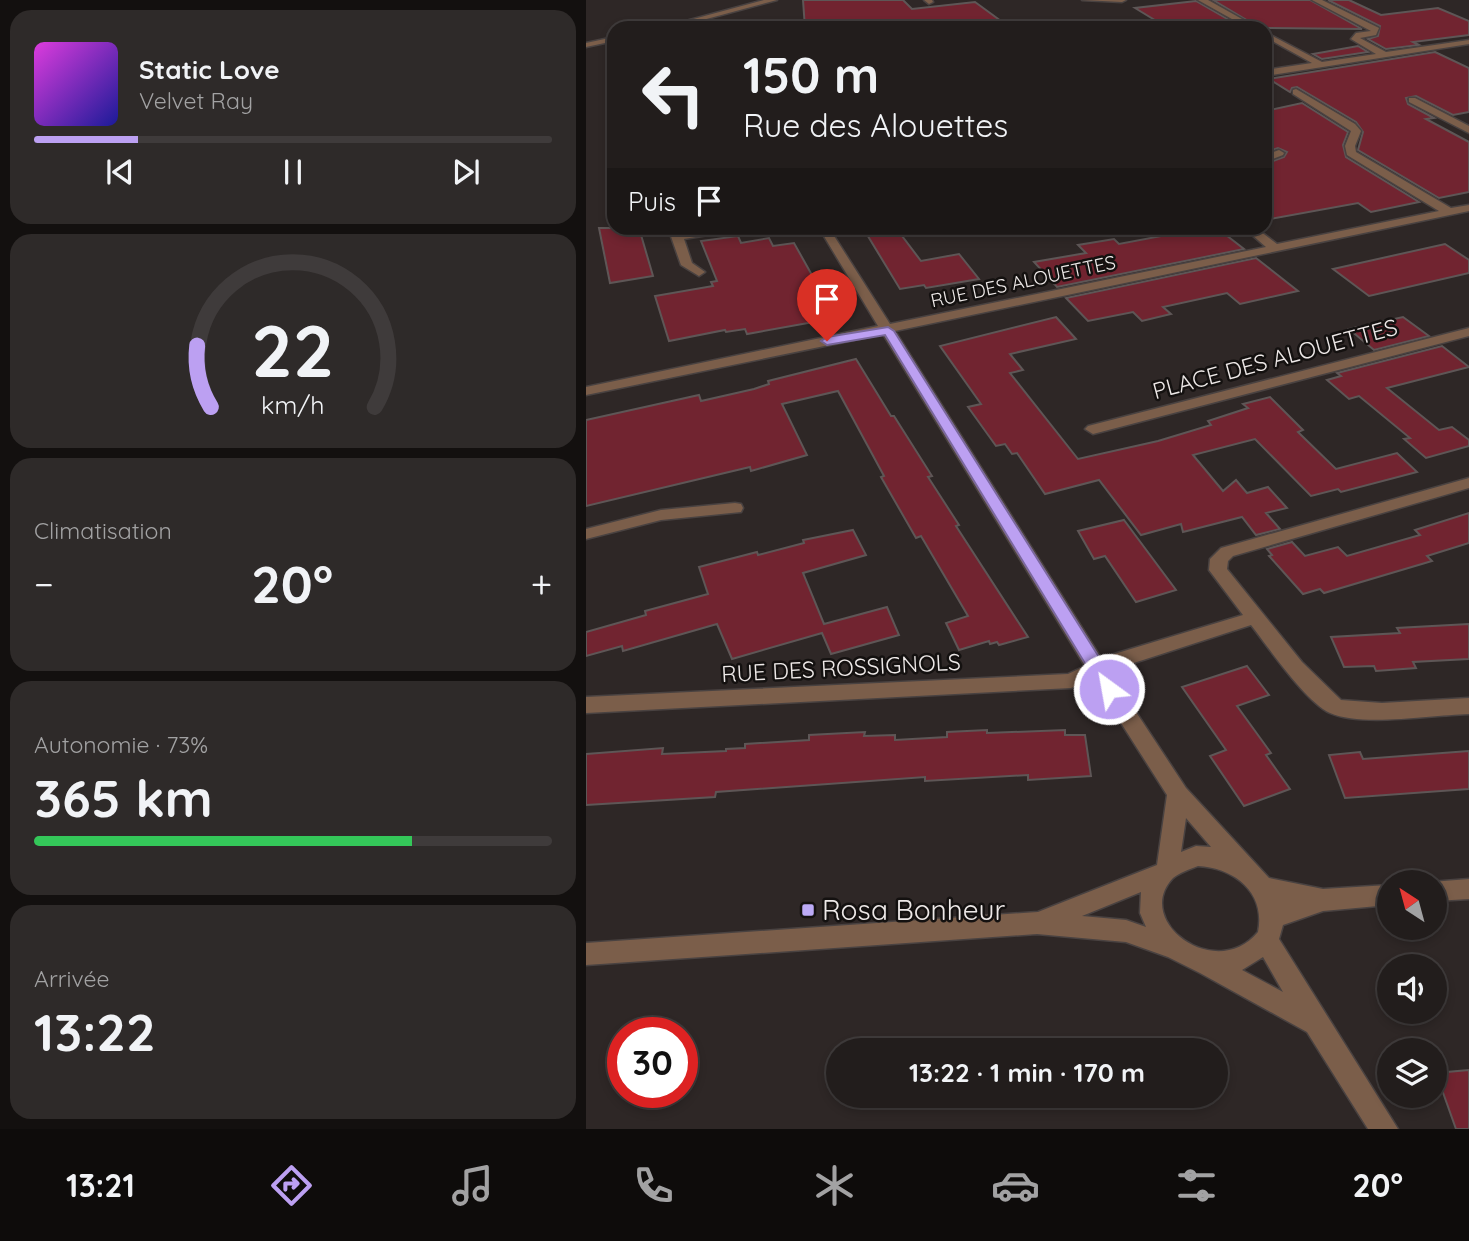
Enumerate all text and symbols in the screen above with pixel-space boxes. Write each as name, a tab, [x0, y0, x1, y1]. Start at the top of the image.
text: 150 m	[743, 44, 879, 105]
icon: left	[628, 49, 719, 140]
text: Static Love	[139, 53, 280, 86]
text: Velvet Ray	[139, 86, 253, 115]
text: Rue des Alouettes	[743, 105, 1008, 145]
icon: previous	[101, 153, 139, 191]
icon: pause	[274, 153, 312, 191]
icon: next	[447, 153, 485, 191]
icon: arrive	[690, 182, 728, 220]
text: Puis	[628, 185, 676, 218]
street label: RUE DES ALOUETTES	[928, 250, 1118, 312]
pin	[797, 269, 857, 341]
icon: arrive	[808, 280, 846, 318]
text: 22	[252, 304, 334, 395]
street label: PLACE DES ALOUETTES	[1149, 312, 1400, 405]
text: km/h	[261, 388, 325, 419]
text: Climatisation	[34, 516, 172, 545]
text: 20°	[251, 551, 333, 616]
text: −	[34, 560, 54, 608]
text: +	[531, 560, 552, 608]
street label: RUE DES ROSSIGNOLS	[720, 647, 961, 688]
position arrow	[1072, 652, 1146, 726]
text: Autonomie · 73%	[34, 730, 208, 759]
text: 365 km	[34, 765, 213, 830]
north arrow	[1377, 870, 1447, 940]
map controls	[1377, 870, 1447, 1108]
place label: Rosa Bonheur	[822, 892, 1005, 927]
marker: Rosa Bonheur	[800, 902, 816, 918]
button: sound	[1377, 954, 1447, 1024]
text: Arrivée	[34, 964, 110, 993]
text: 13:22	[34, 999, 156, 1064]
speed limit sign: 30	[607, 1017, 698, 1108]
button: layers	[1377, 1038, 1447, 1108]
text: 13:22 · 1 min · 170 m	[909, 1056, 1145, 1089]
icon: directions	[267, 1161, 316, 1210]
icon: music	[448, 1161, 497, 1210]
icon: phone	[629, 1161, 678, 1210]
icon: climate	[810, 1161, 859, 1210]
icon: car	[991, 1161, 1040, 1210]
icon: filters	[1172, 1161, 1221, 1210]
text: 13:21	[66, 1165, 135, 1205]
text: 20°	[1353, 1165, 1403, 1205]

